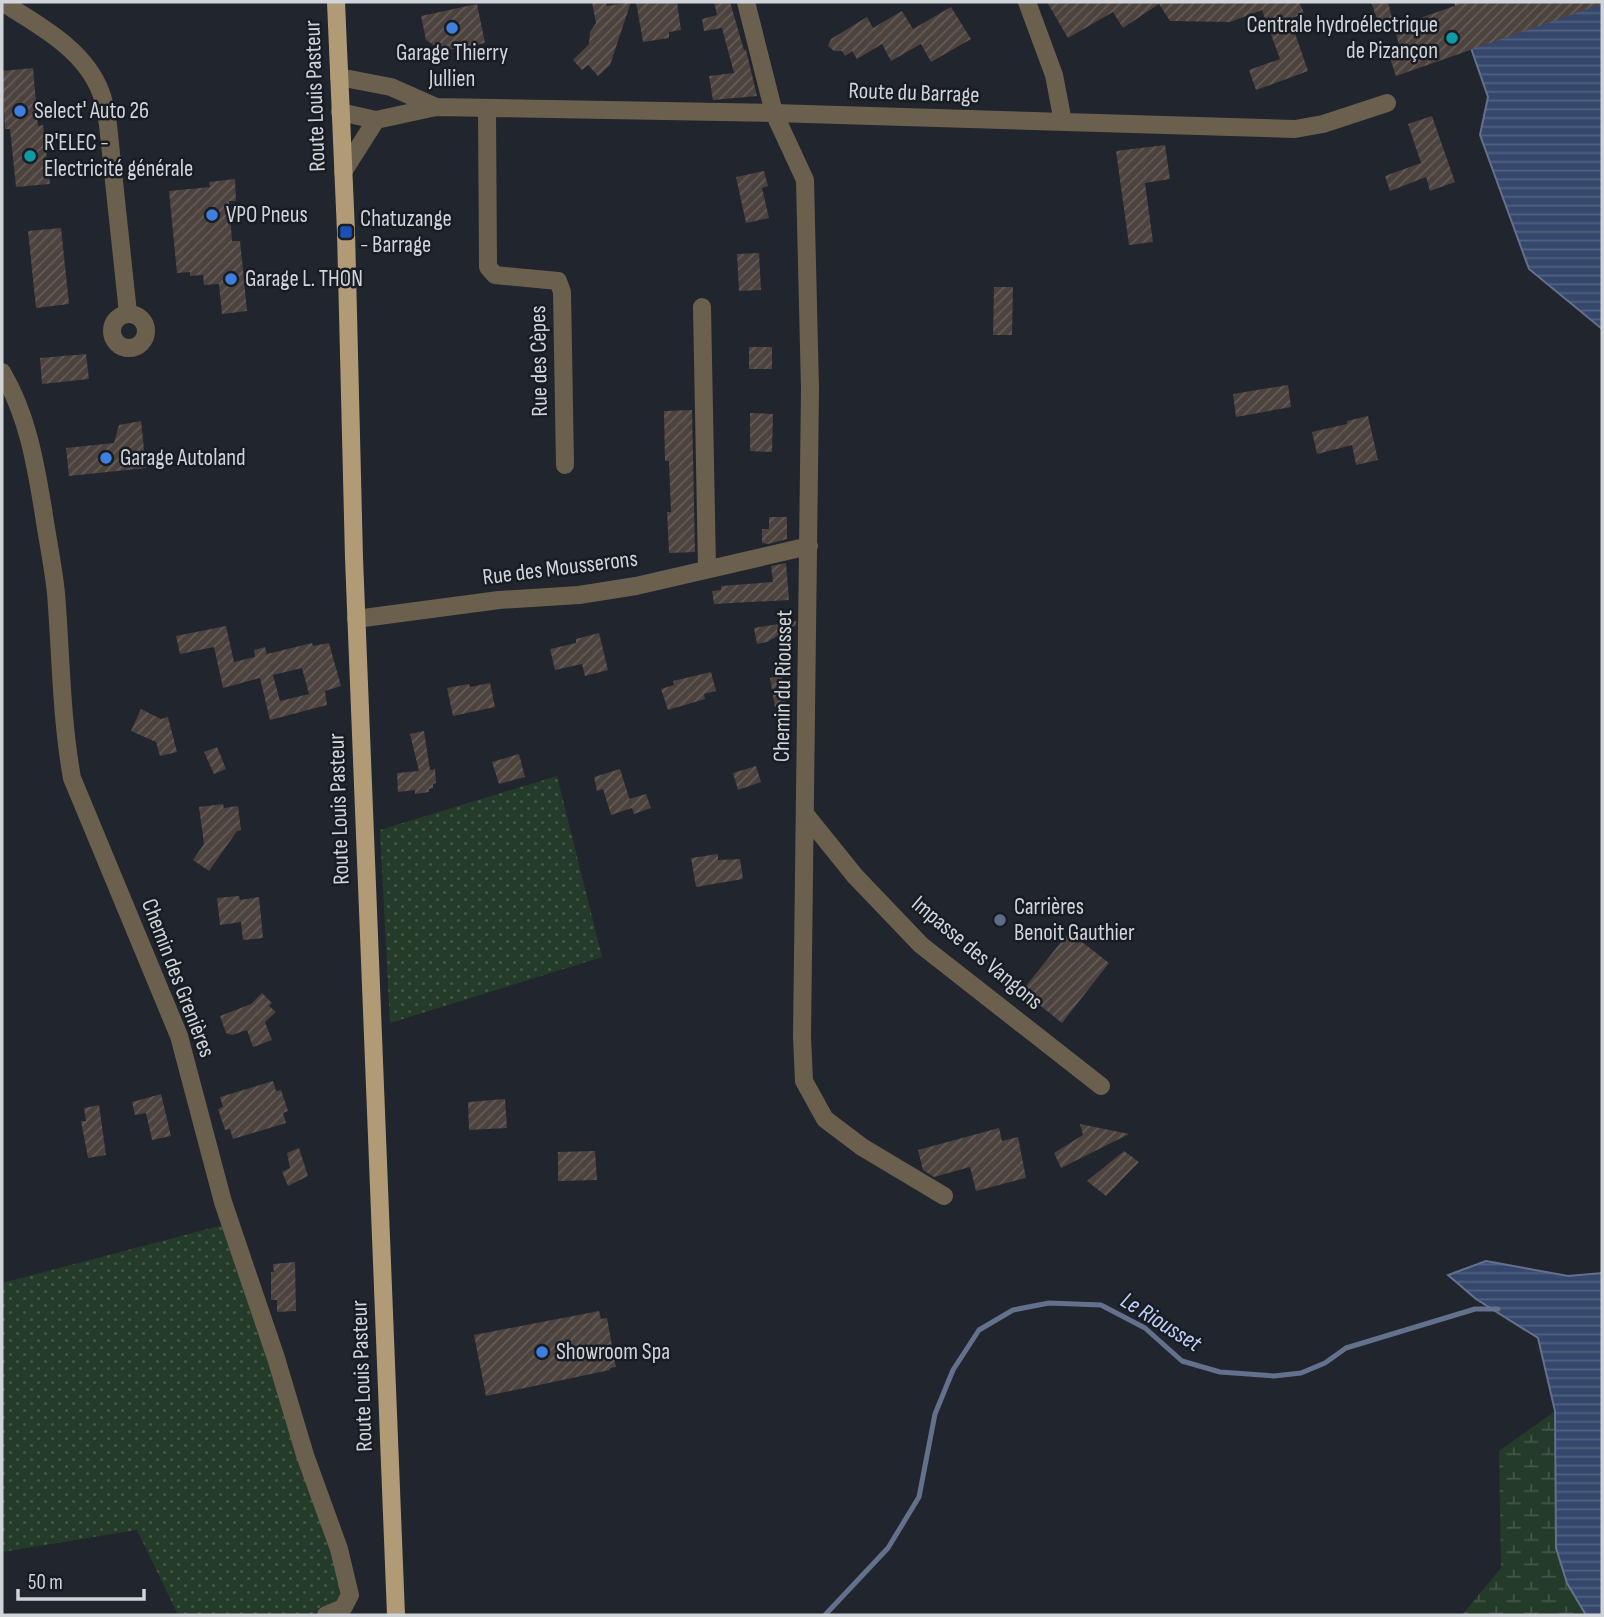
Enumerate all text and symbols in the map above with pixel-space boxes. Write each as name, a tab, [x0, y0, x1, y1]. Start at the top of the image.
place label: Centrale hydroélectrique de Pizançon	[1247, 11, 1438, 65]
street label: Route Louis Pasteur	[298, 19, 332, 172]
marker: Garage Thierry Jullien	[444, 20, 460, 36]
marker: Centrale hydroélectrique de Pizançon	[1444, 30, 1460, 46]
place label: Garage Thierry Jullien	[396, 39, 508, 93]
street label: Route du Barrage	[848, 77, 980, 109]
place label: Select' Auto 26	[34, 97, 149, 125]
marker: Select' Auto 26	[12, 103, 28, 119]
place label: R'ELEC - Electricité générale	[44, 129, 193, 183]
marker: R'ELEC - Electricité générale	[22, 148, 38, 164]
place label: VPO Pneus	[226, 201, 308, 229]
place label: Chatuzange - Barrage	[360, 205, 452, 259]
marker: VPO Pneus	[204, 207, 220, 223]
marker: Chatuzange - Barrage	[338, 224, 354, 240]
place label: Garage L. THON	[245, 265, 363, 293]
marker: Garage L. THON	[223, 271, 239, 287]
street label: Rue des Cèpes	[524, 305, 554, 417]
place label: Garage Autoland	[120, 444, 246, 472]
marker: Garage Autoland	[98, 450, 114, 466]
street label: Rue des Mousserons	[481, 545, 639, 591]
street label: Chemin du Riousset	[768, 610, 798, 762]
street label: Route Louis Pasteur	[322, 732, 356, 885]
street label: Impasse des Vangons	[906, 890, 1048, 1016]
place label: Carrières Benoit Gauthier	[1014, 893, 1135, 947]
street label: Chemin des Grenières	[135, 895, 221, 1061]
marker: Carrières Benoit Gauthier	[992, 912, 1008, 928]
water label: Le Riousset	[1115, 1286, 1207, 1358]
street label: Route Louis Pasteur	[345, 1299, 379, 1452]
place label: Showroom Spa	[556, 1338, 670, 1366]
marker: Showroom Spa	[534, 1344, 550, 1360]
scale bar	[18, 1558, 144, 1602]
text: 50 m	[28, 1570, 63, 1595]

